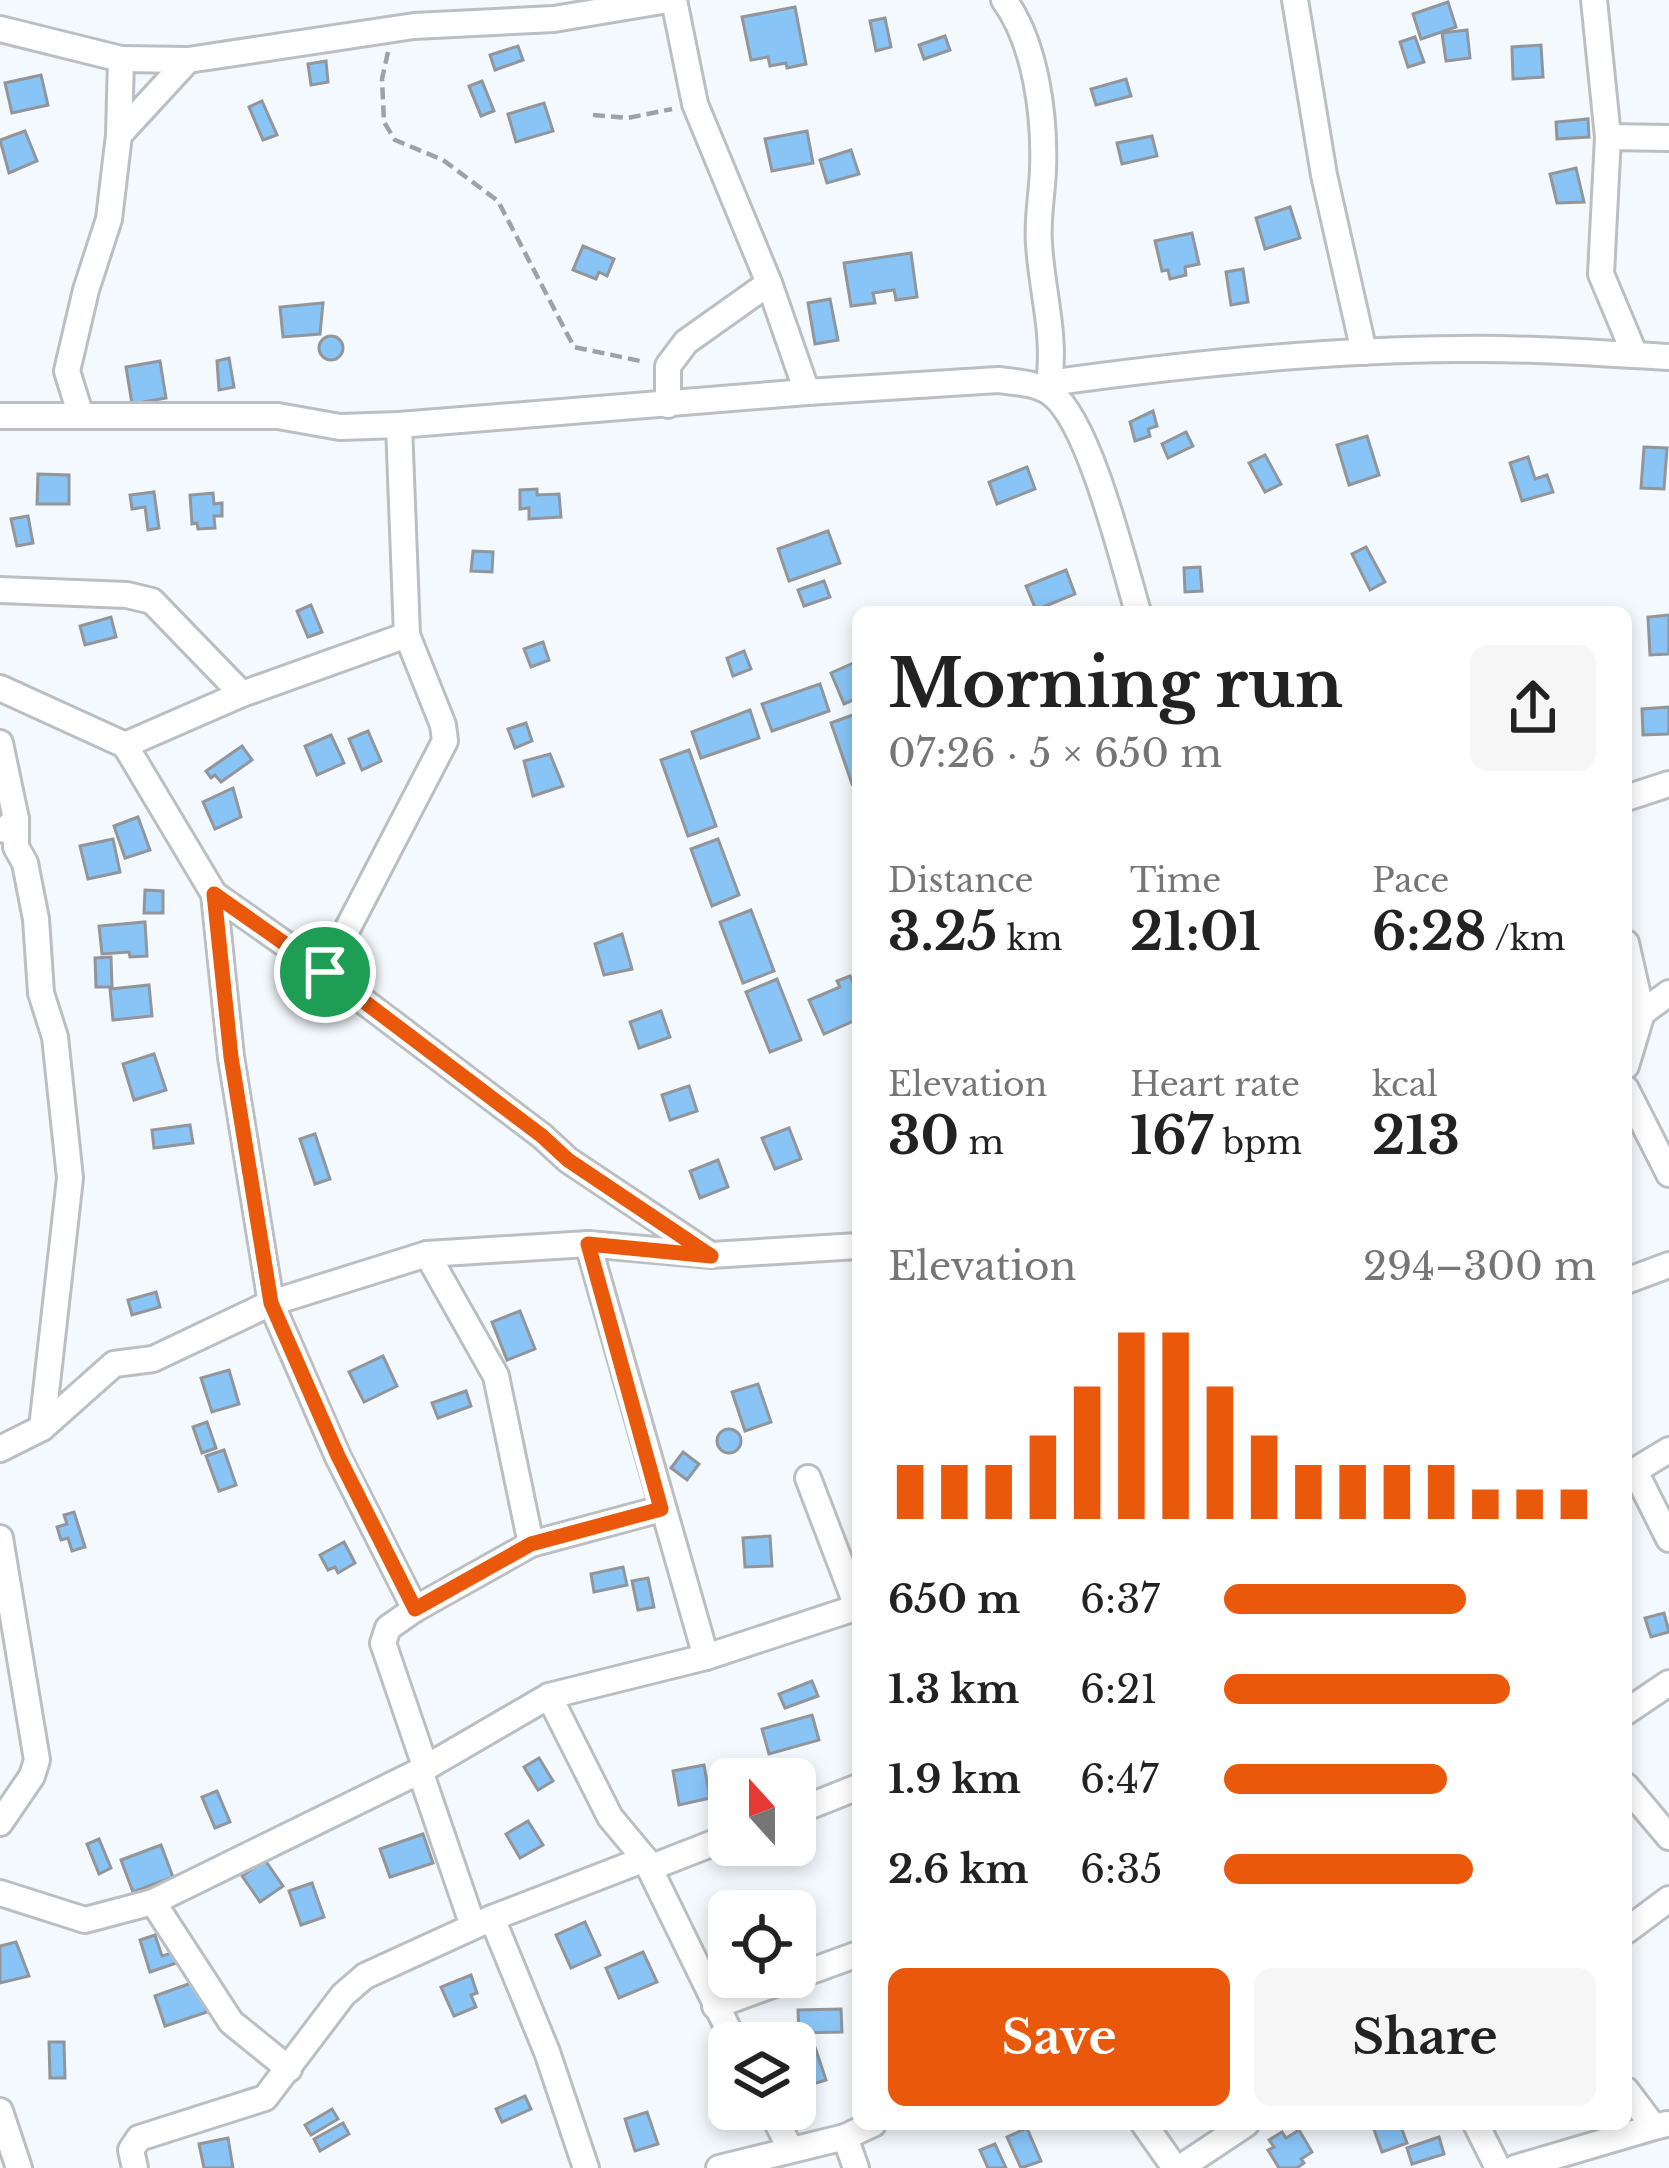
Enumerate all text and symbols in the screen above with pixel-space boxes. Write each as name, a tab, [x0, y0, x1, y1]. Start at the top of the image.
text: Morning run	[888, 643, 1343, 725]
button: share	[1470, 645, 1596, 771]
text: 07:26 · 5 × 650 m	[888, 729, 1222, 778]
text: Distance	[888, 860, 1034, 901]
text: Time	[1130, 860, 1221, 901]
text: Pace	[1372, 860, 1449, 901]
text: 3.25	[888, 901, 997, 964]
text: 21:01	[1130, 901, 1261, 964]
text: 6:28	[1372, 901, 1486, 964]
text: km	[997, 918, 1063, 959]
text: /km	[1486, 918, 1566, 959]
pin	[274, 921, 376, 1023]
icon: arrive	[292, 939, 358, 1005]
text: Elevation	[888, 1064, 1047, 1105]
text: Heart rate	[1130, 1064, 1300, 1105]
text: kcal	[1372, 1064, 1438, 1105]
text: 30	[888, 1105, 959, 1168]
text: 167	[1130, 1105, 1213, 1168]
text: 213	[1372, 1105, 1460, 1168]
text: m	[959, 1122, 1004, 1163]
text: bpm	[1213, 1122, 1302, 1163]
text: Elevation	[888, 1242, 1076, 1291]
text: 294–300 m	[1363, 1242, 1596, 1291]
text: 650 m	[888, 1575, 1020, 1624]
text: 6:37	[1080, 1575, 1160, 1624]
text: 1.3 km	[888, 1665, 1019, 1714]
text: 6:21	[1080, 1665, 1158, 1714]
text: 1.9 km	[888, 1755, 1021, 1804]
text: 6:47	[1080, 1755, 1159, 1804]
north arrow	[708, 1758, 816, 1866]
map controls	[708, 1758, 816, 2130]
text: 2.6 km	[888, 1845, 1029, 1894]
text: 6:35	[1080, 1845, 1162, 1894]
button: locate	[708, 1890, 816, 1998]
button: Save	[888, 1968, 1230, 2106]
button: Share	[1254, 1968, 1596, 2106]
button: layers	[708, 2022, 816, 2130]

